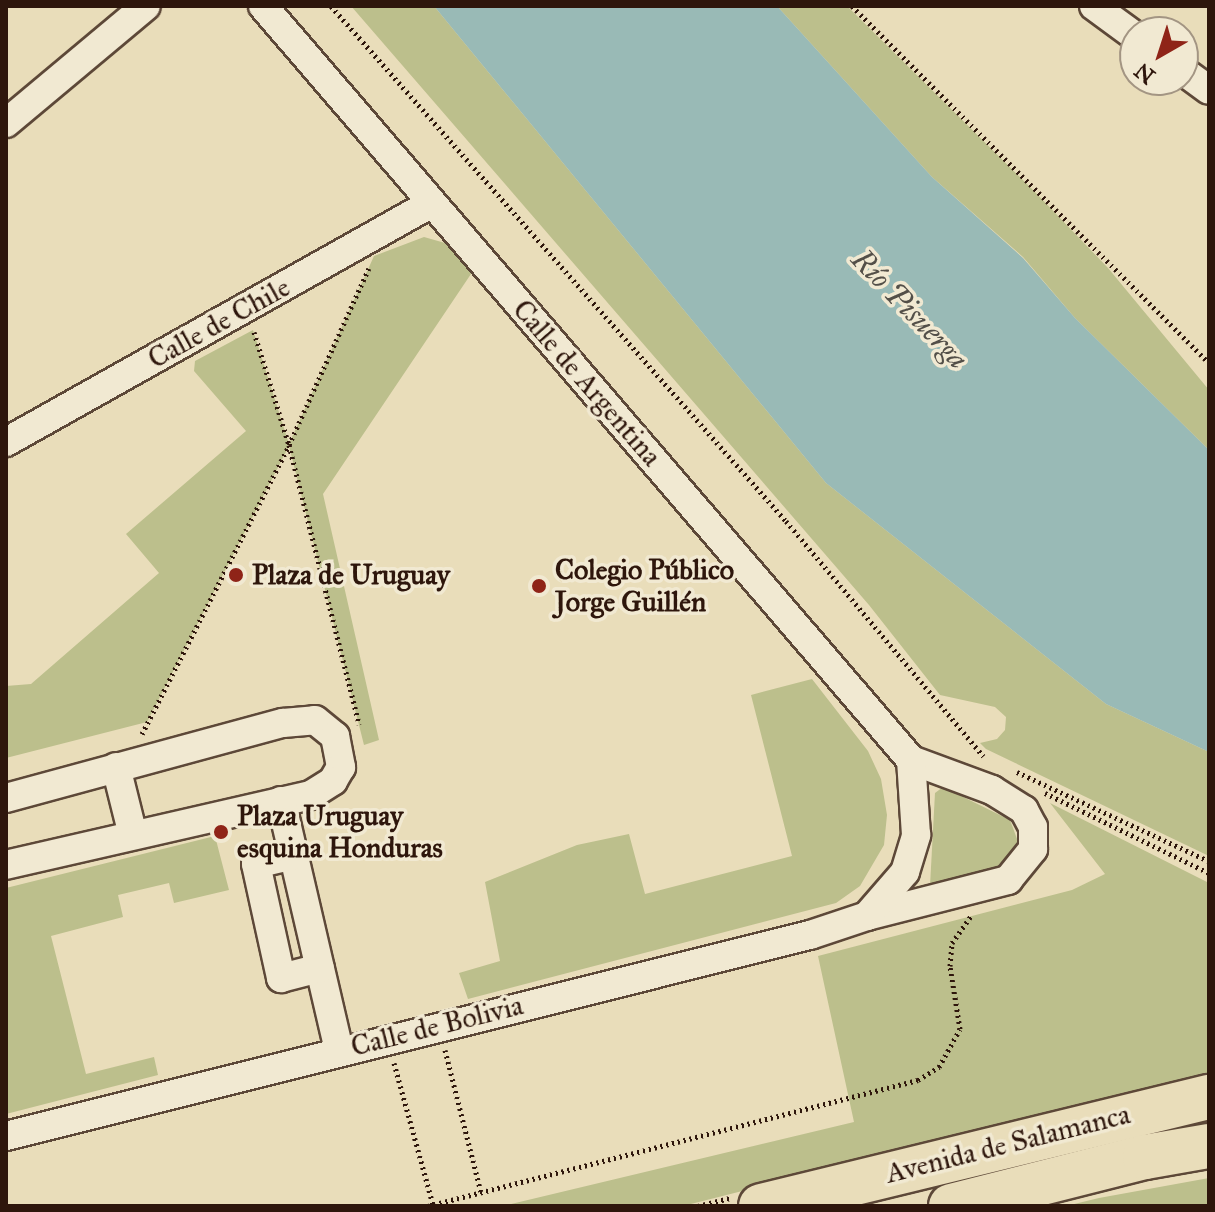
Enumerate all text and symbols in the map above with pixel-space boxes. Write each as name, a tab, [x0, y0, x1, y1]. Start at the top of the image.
north arrow	[1119, 16, 1199, 96]
text: N	[1129, 57, 1161, 90]
water label: Río Pisuerga	[844, 242, 976, 376]
street label: Calle de Chile	[142, 270, 296, 376]
street label: Calle de Argentina	[506, 293, 668, 473]
place label: Colegio Público Jorge Guillén	[555, 553, 734, 619]
place label: Plaza de Uruguay	[252, 558, 450, 592]
marker: Plaza de Uruguay	[227, 566, 245, 584]
marker: Colegio Público Jorge Guillén	[530, 577, 548, 595]
place label: Plaza Uruguay esquina Honduras	[237, 799, 443, 865]
marker: Plaza Uruguay esquina Honduras	[212, 823, 230, 841]
street label: Calle de Bolivia	[347, 988, 527, 1064]
street label: Avenida de Salamanca	[882, 1097, 1134, 1191]

